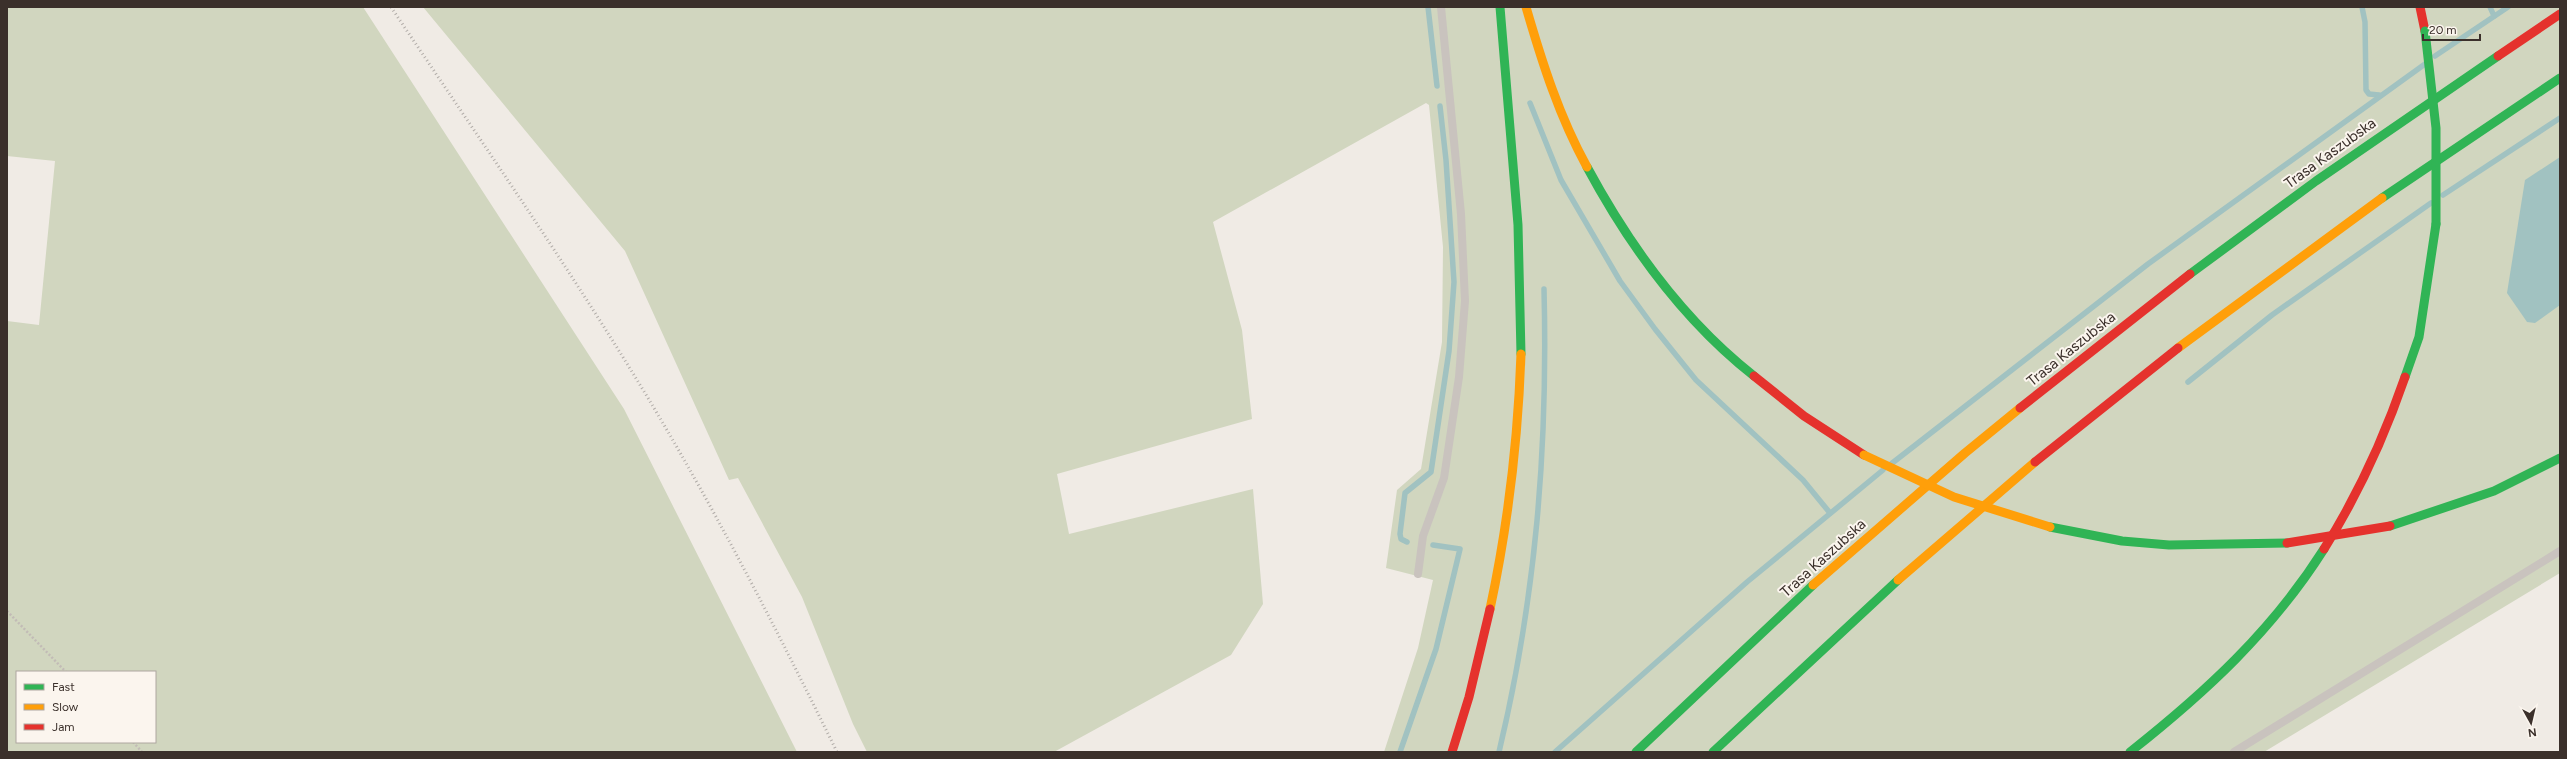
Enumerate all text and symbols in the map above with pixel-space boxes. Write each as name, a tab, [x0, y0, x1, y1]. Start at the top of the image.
scale bar	[2423, 16, 2480, 42]
text: 20 m	[2429, 23, 2457, 37]
street label: Trasa Kaszubska	[2281, 114, 2379, 192]
street label: Trasa Kaszubska	[2023, 308, 2119, 390]
street label: Trasa Kaszubska	[1777, 515, 1869, 601]
legend	[16, 671, 156, 743]
text: Fast	[52, 680, 75, 694]
text: Slow	[52, 700, 79, 714]
north arrow	[2511, 703, 2551, 743]
text: Jam	[52, 720, 75, 734]
text: N	[2527, 725, 2537, 739]

